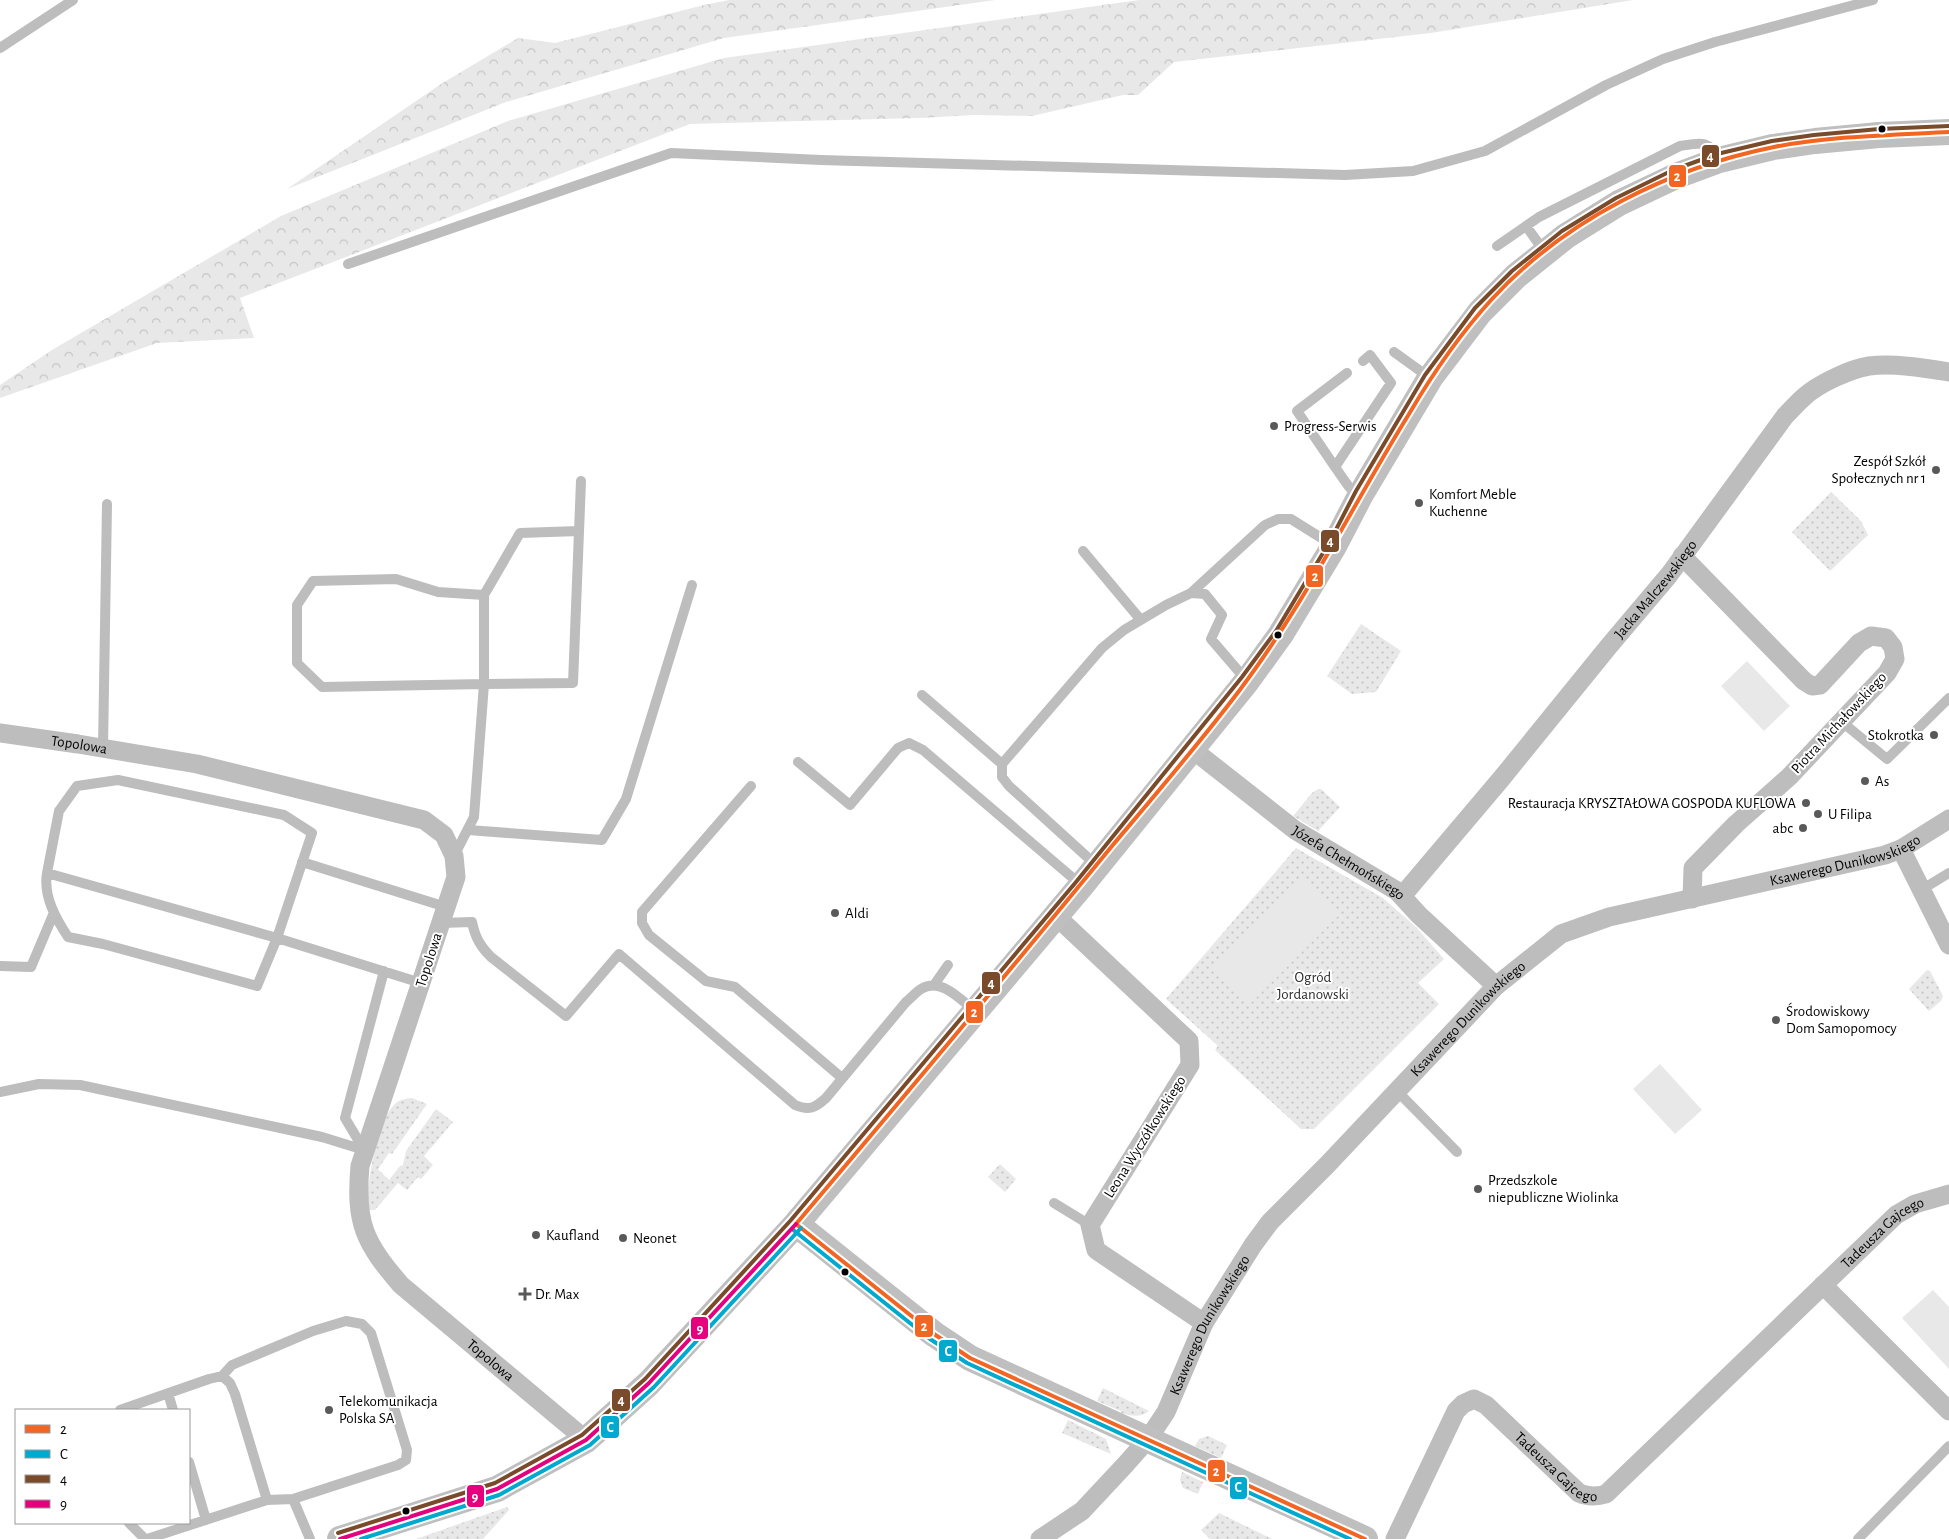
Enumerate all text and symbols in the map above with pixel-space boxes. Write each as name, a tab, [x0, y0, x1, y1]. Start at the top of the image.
unlabelled marker	[1877, 124, 1887, 134]
line badge: 4	[1701, 144, 1720, 168]
text: 4	[1706, 150, 1714, 164]
line badge: 2	[1668, 164, 1687, 188]
text: 2	[1674, 170, 1681, 184]
place label: Progress-Serwis	[1284, 419, 1377, 434]
marker: Progress-Serwis	[1268, 420, 1280, 432]
place label: Zespół Szkół Społecznych nr 1	[1831, 454, 1926, 486]
marker: Zespół Szkół Społecznych nr 1	[1930, 464, 1942, 476]
place label: Komfort Meble Kuchenne	[1429, 487, 1516, 519]
marker: Komfort Meble Kuchenne	[1413, 497, 1425, 509]
line badge: 4	[1320, 529, 1340, 553]
text: 4	[1326, 535, 1334, 549]
street label: Jacka Malczewskiego	[1611, 537, 1699, 641]
line badge: 2	[1305, 564, 1324, 588]
text: 2	[1312, 570, 1319, 584]
unlabelled marker	[1273, 630, 1283, 640]
street label: Piotra Michałowskiego	[1788, 670, 1890, 776]
place label: Stokrotka	[1868, 728, 1924, 743]
marker: Stokrotka	[1928, 729, 1940, 741]
street label: Topolowa	[50, 733, 108, 756]
place label: As	[1875, 774, 1889, 789]
marker: As	[1859, 775, 1871, 787]
place label: Restauracja KRYSZTAŁOWA GOSPODA KUFLOWA	[1508, 796, 1796, 811]
marker: Restauracja KRYSZTAŁOWA GOSPODA KUFLOWA	[1800, 797, 1812, 809]
place label: U Filipa	[1828, 807, 1872, 822]
marker: U Filipa	[1812, 808, 1824, 820]
place label: abc	[1773, 821, 1793, 836]
marker: abc	[1797, 822, 1809, 834]
street label: Józefa Chełmońskiego	[1290, 823, 1408, 902]
street label: Ksawerego Dunikowskiego	[1768, 831, 1923, 888]
place label: Aldi	[845, 906, 869, 921]
marker: Aldi	[829, 907, 841, 919]
street label: Topolowa	[413, 931, 445, 989]
street label: Ksawerego Dunikowskiego	[1408, 958, 1528, 1079]
park label: Ogród Jordanowski	[1277, 970, 1349, 1002]
line badge: 4	[981, 971, 1001, 995]
text: 4	[987, 977, 995, 991]
line badge: 2	[965, 1000, 984, 1024]
place label: Środowiskowy Dom Samopomocy	[1786, 1002, 1897, 1036]
text: 2	[971, 1006, 978, 1020]
marker: Środowiskowy Dom Samopomocy	[1770, 1014, 1782, 1026]
street label: Leona Wyczółkowskiego	[1101, 1073, 1189, 1201]
place label: Przedszkole niepubliczne Wiolinka	[1488, 1173, 1619, 1205]
marker: Przedszkole niepubliczne Wiolinka	[1472, 1183, 1484, 1195]
street label: Tadeusza Gajcego	[1838, 1194, 1925, 1271]
place label: Kaufland	[546, 1228, 600, 1243]
marker: Kaufland	[530, 1229, 542, 1241]
place label: Neonet	[633, 1231, 677, 1246]
marker: Neonet	[617, 1232, 629, 1244]
street label: Ksawerego Dunikowskiego	[1167, 1252, 1252, 1397]
unlabelled marker	[840, 1267, 850, 1277]
place label: Dr. Max	[535, 1287, 580, 1302]
marker: Dr. Max	[519, 1288, 531, 1300]
line badge: 2	[914, 1314, 934, 1338]
line badge: 9	[690, 1316, 709, 1340]
text: 2	[921, 1320, 928, 1334]
text: 9	[697, 1322, 704, 1336]
street label: Topolowa	[464, 1336, 517, 1384]
line badge: C	[938, 1339, 958, 1363]
text: C	[944, 1345, 952, 1359]
line badge: 4	[611, 1388, 631, 1412]
place label: Telekomunikacja Polska SA	[339, 1394, 438, 1426]
text: 4	[617, 1394, 625, 1408]
marker: Telekomunikacja Polska SA	[323, 1404, 335, 1416]
legend	[15, 1409, 190, 1524]
line badge: C	[600, 1415, 620, 1439]
text: C	[606, 1421, 614, 1435]
text: 2	[60, 1422, 67, 1437]
street label: Tadeusza Gajcego	[1512, 1429, 1597, 1504]
text: C	[60, 1447, 68, 1462]
line badge: 2	[1207, 1459, 1226, 1483]
text: 2	[1213, 1465, 1220, 1479]
text: 4	[60, 1472, 67, 1487]
line badge: C	[1229, 1476, 1248, 1500]
text: C	[1234, 1481, 1242, 1495]
line badge: 9	[466, 1484, 485, 1508]
text: 9	[472, 1490, 479, 1504]
text: 9	[60, 1497, 67, 1512]
unlabelled marker	[401, 1506, 411, 1516]

